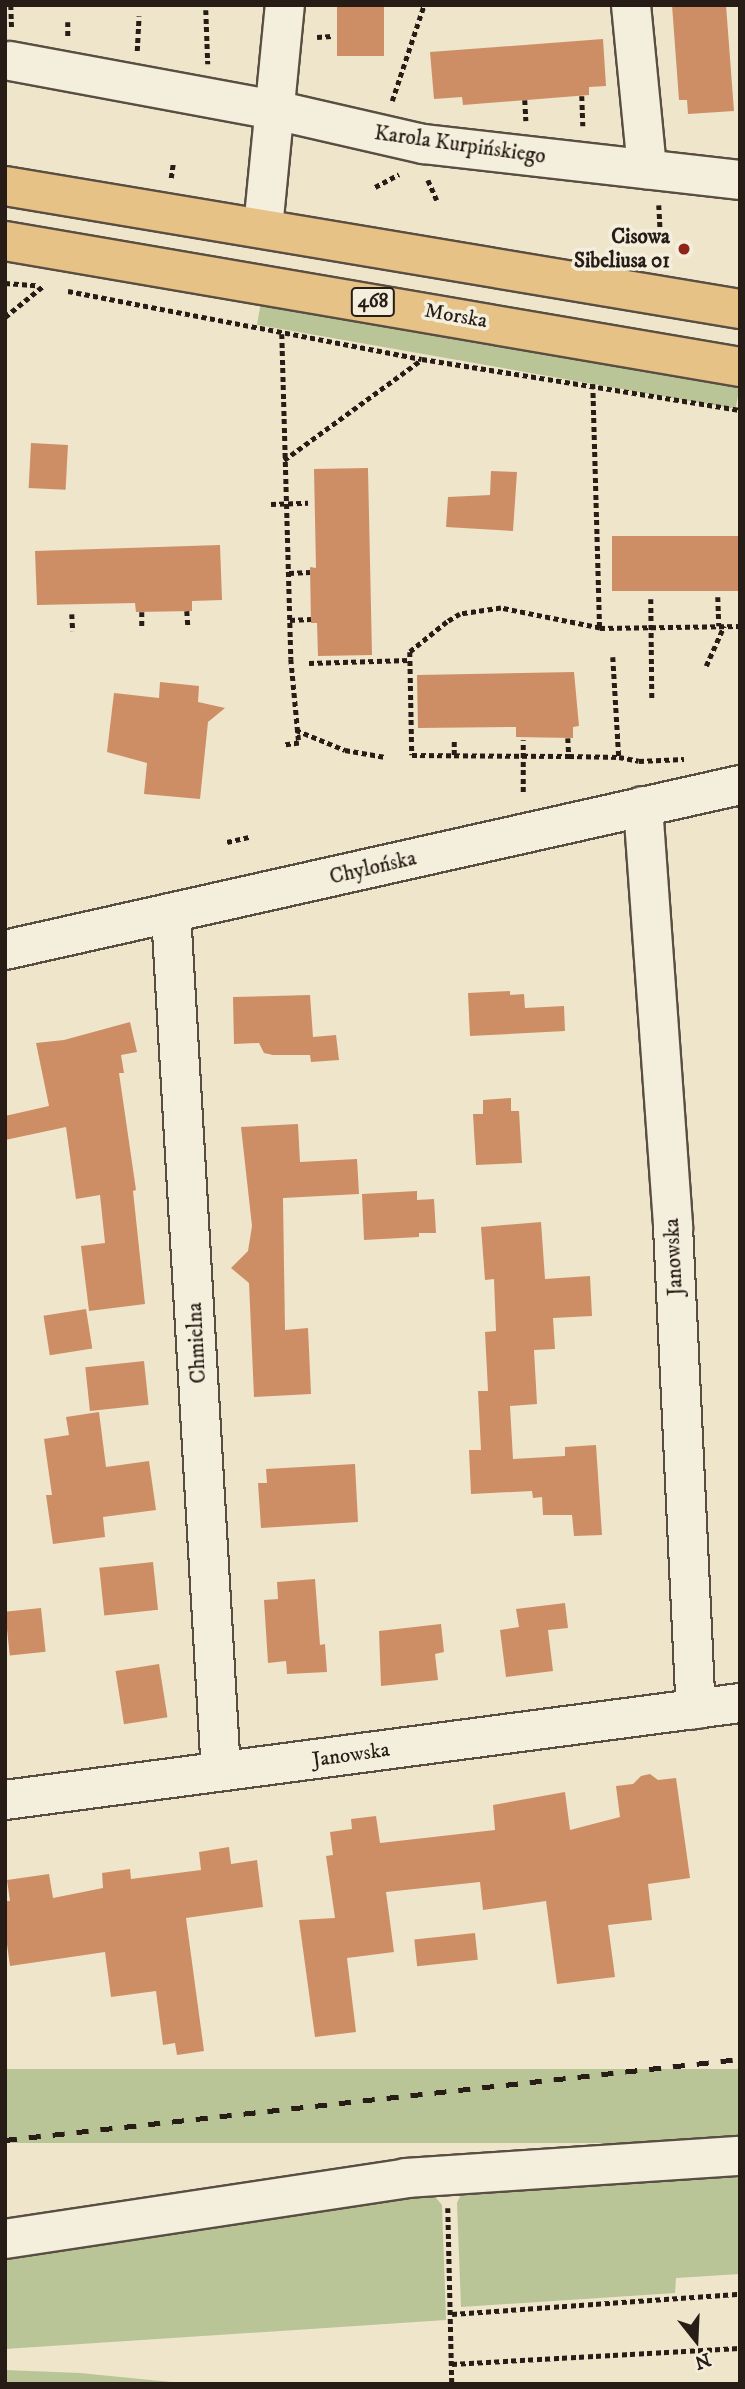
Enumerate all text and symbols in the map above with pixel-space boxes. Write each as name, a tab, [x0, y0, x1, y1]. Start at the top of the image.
street label: Karola Kurpińskiego	[373, 121, 547, 169]
place label: Cisowa Sibeliusa 01	[574, 224, 670, 274]
marker: Cisowa Sibeliusa 01	[676, 241, 692, 257]
road number: 468	[350, 286, 396, 318]
street label: Morska	[423, 298, 489, 334]
street label: Chylońska	[327, 846, 419, 890]
street label: Janowska	[659, 1218, 689, 1296]
street label: Chmielna	[182, 1302, 212, 1384]
street label: Janowska	[311, 1737, 391, 1773]
north arrow	[661, 2305, 731, 2375]
text: N	[692, 2347, 714, 2374]

